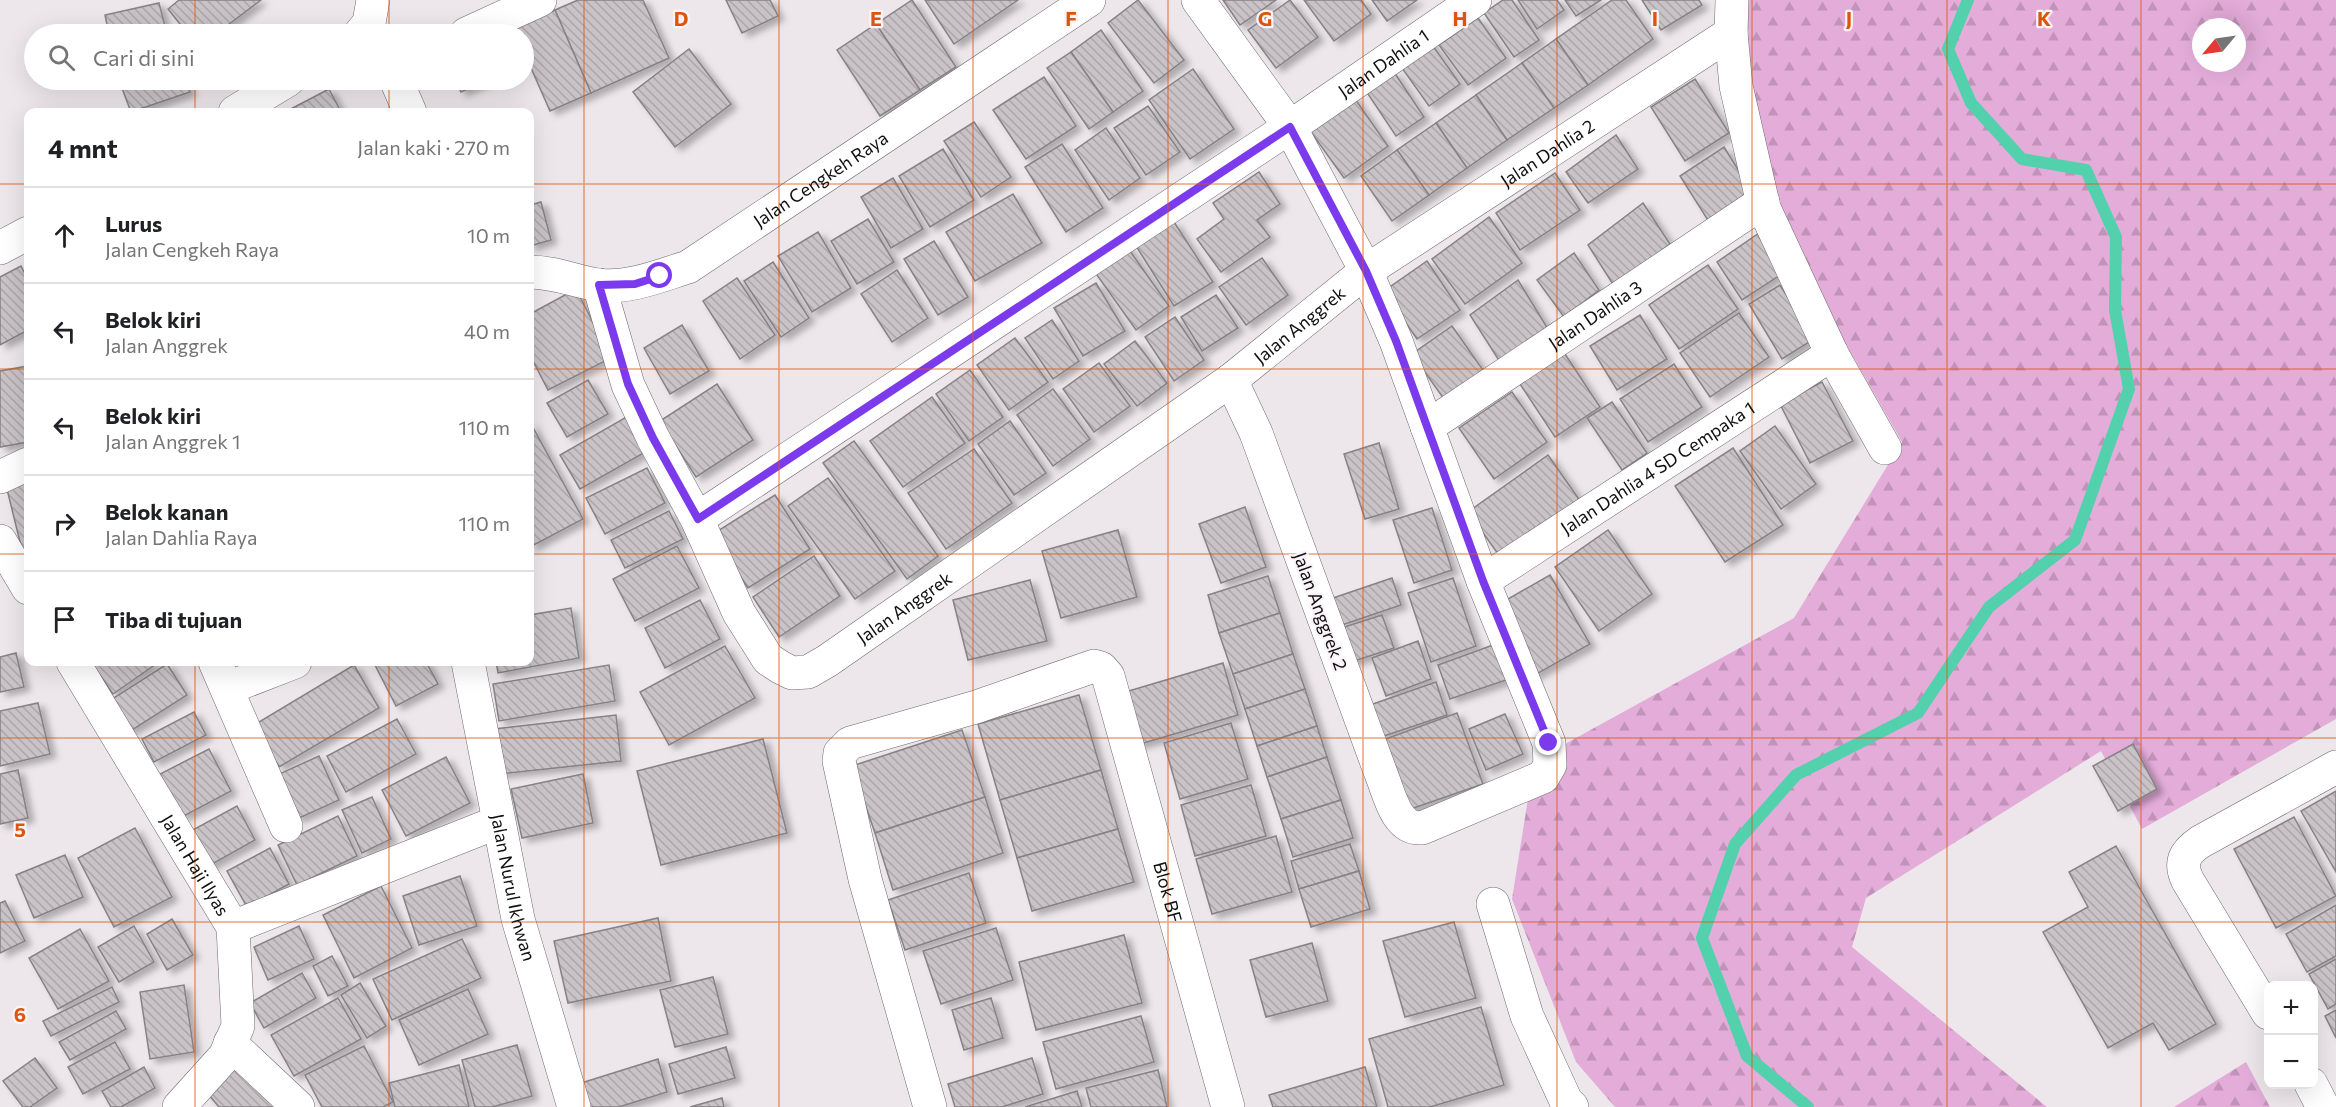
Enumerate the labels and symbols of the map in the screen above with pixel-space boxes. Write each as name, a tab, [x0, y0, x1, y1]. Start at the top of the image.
text: D	[674, 6, 688, 30]
text: E	[870, 6, 882, 30]
text: F	[1065, 6, 1077, 30]
text: G	[1258, 6, 1272, 30]
text: H	[1453, 6, 1468, 30]
text: I	[1652, 6, 1658, 30]
text: J	[1846, 6, 1852, 30]
text: K	[2037, 6, 2051, 30]
north arrow	[2192, 18, 2246, 72]
street label: Jalan Dahlia 1	[1334, 24, 1433, 102]
street label: Jalan Dahlia 2	[1496, 114, 1598, 191]
street label: Jalan Cengkeh Raya	[749, 126, 892, 231]
route start	[646, 262, 672, 288]
street label: Jalan Dahlia 3	[1544, 275, 1646, 354]
street label: Jalan Anggrek	[1249, 281, 1350, 368]
street label: Jalan Dahlia 4 SD Cempaka 1	[1556, 396, 1759, 539]
street label: Jalan Anggrek 2	[1289, 549, 1353, 673]
street label: Jalan Anggrek	[852, 567, 956, 648]
route end	[1535, 729, 1561, 755]
street label: Jalan Haji Ilyas	[157, 810, 234, 920]
street label: Jalan Nurul Ikhwan	[487, 812, 541, 964]
text: 5	[14, 817, 26, 841]
street label: Blok BF	[1149, 859, 1187, 925]
text: 6	[14, 1002, 26, 1026]

